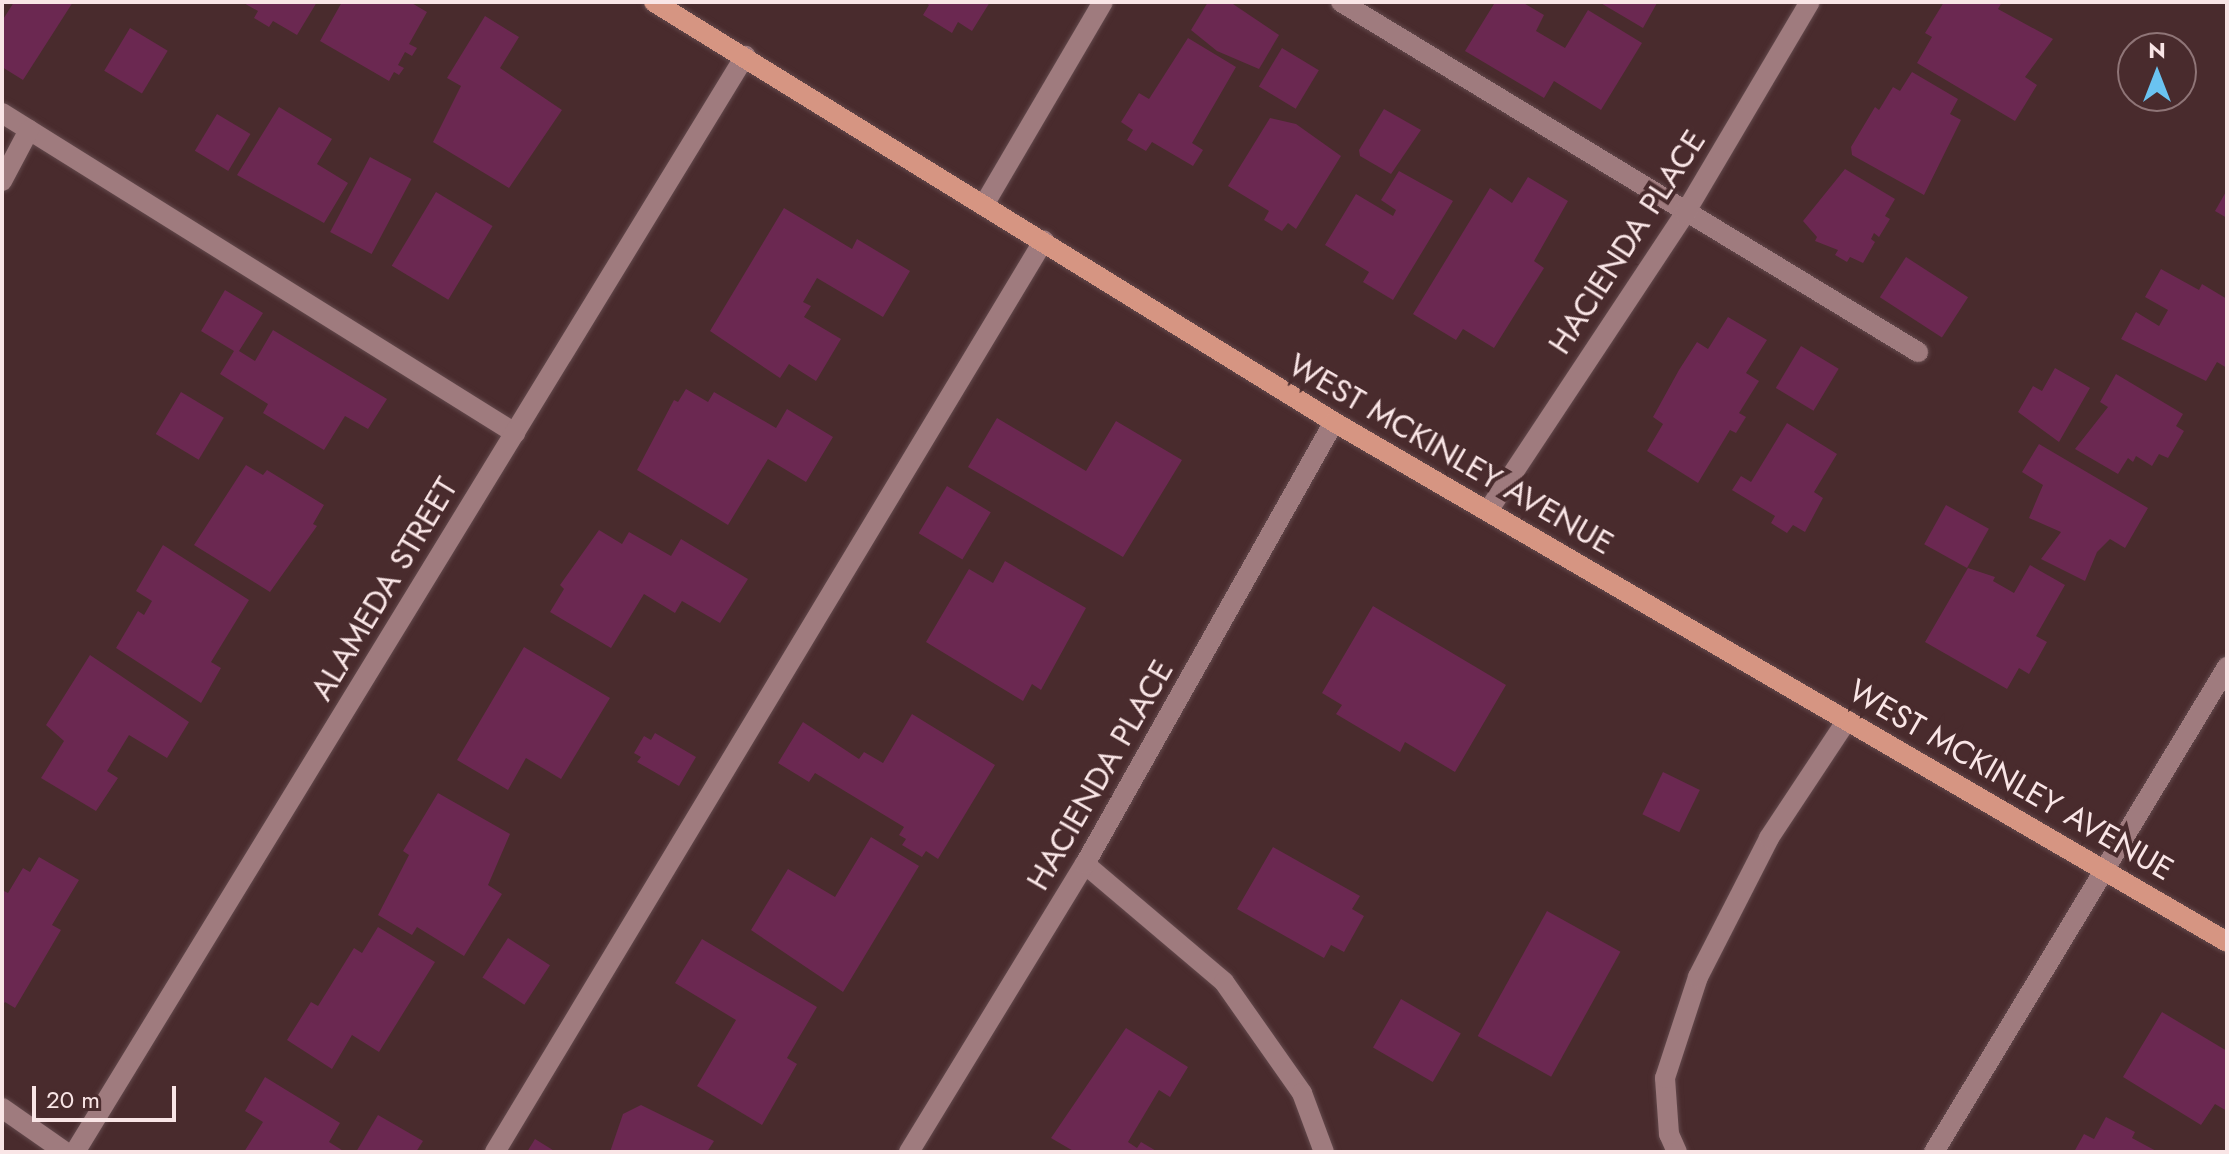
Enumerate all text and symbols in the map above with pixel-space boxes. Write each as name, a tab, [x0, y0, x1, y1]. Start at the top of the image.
north arrow	[2117, 32, 2197, 112]
text: N	[2148, 34, 2166, 66]
street label: HACIENDA PLACE	[1540, 123, 1714, 361]
street label: WEST MCKINLEY AVENUE	[1282, 345, 1620, 563]
street label: ALAMEDA STREET	[302, 471, 466, 707]
street label: HACIENDA PLACE	[1019, 653, 1181, 897]
street label: WEST MCKINLEY AVENUE	[1842, 671, 2180, 889]
scale bar	[36, 1070, 180, 1120]
text: 20 m	[46, 1082, 100, 1117]

